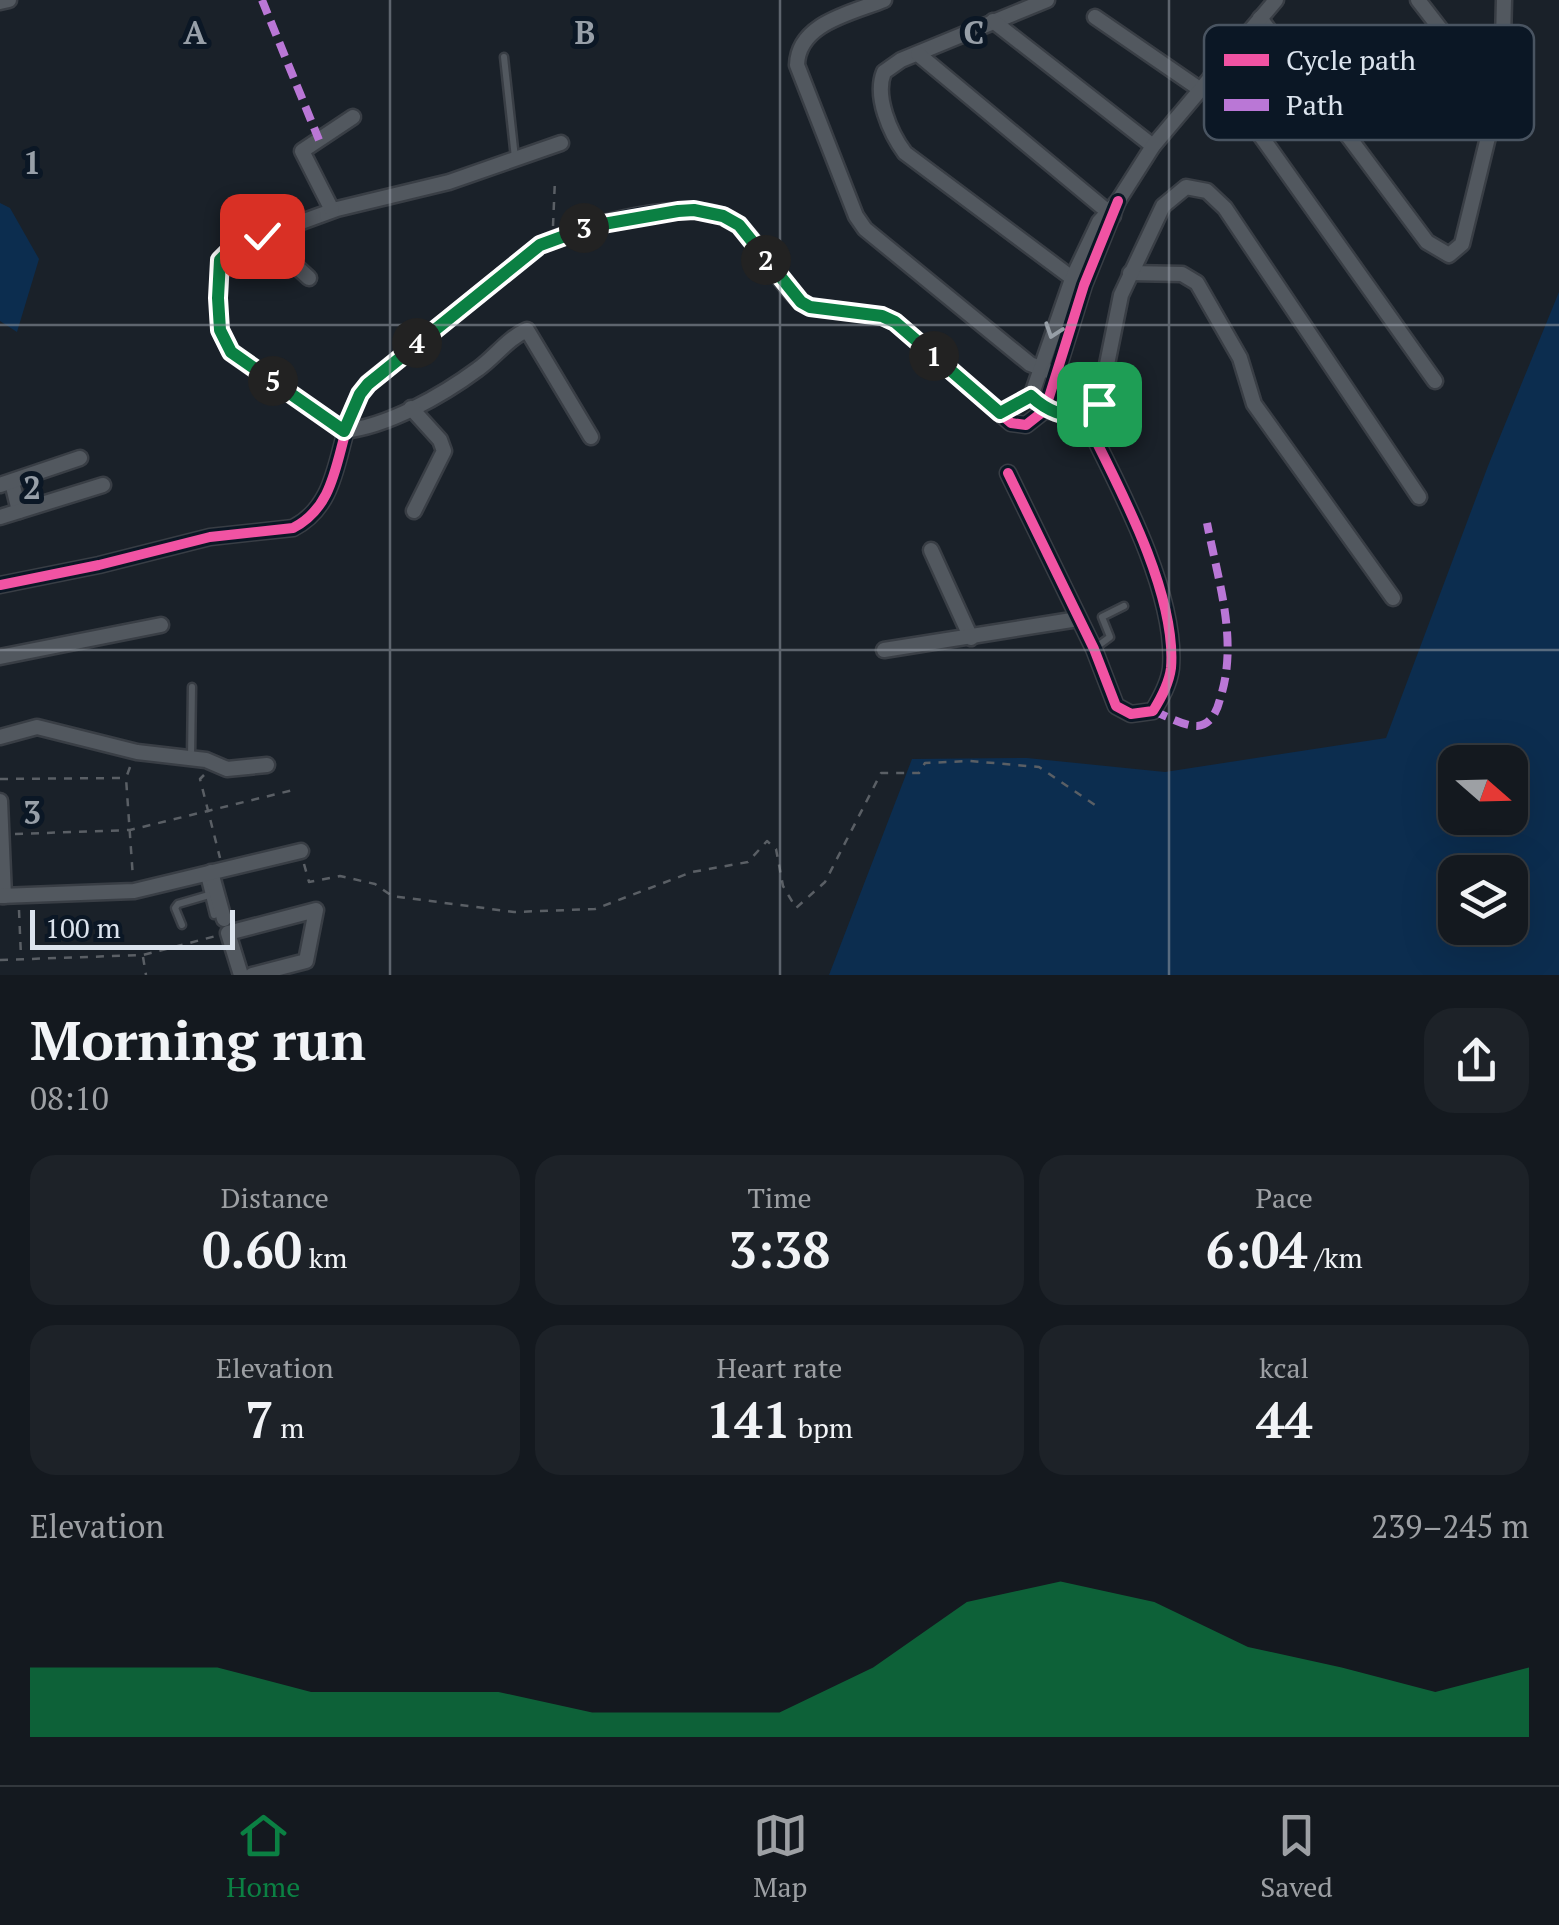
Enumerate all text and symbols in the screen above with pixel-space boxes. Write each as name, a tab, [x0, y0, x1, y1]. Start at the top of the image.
text: A	[183, 11, 207, 53]
text: B	[575, 11, 595, 53]
text: C	[964, 11, 984, 53]
legend	[1204, 25, 1534, 140]
text: Cycle path	[1286, 41, 1416, 78]
text: Path	[1286, 86, 1344, 123]
text: 1	[23, 141, 41, 183]
pin	[220, 194, 305, 279]
pin: 3	[559, 203, 609, 253]
icon: check	[235, 209, 290, 264]
text: 3	[576, 209, 592, 246]
pin: 2	[741, 235, 791, 285]
text: 2	[758, 241, 774, 278]
pin: 4	[392, 318, 442, 368]
one-way arrow	[1045, 322, 1065, 339]
text: 4	[409, 324, 425, 361]
pin: 1	[909, 331, 959, 381]
text: 1	[926, 337, 942, 374]
pin: 5	[248, 356, 298, 406]
text: 5	[265, 362, 281, 399]
pin	[1057, 362, 1142, 447]
icon: arrive	[1072, 377, 1127, 432]
text: 2	[23, 466, 41, 508]
north arrow	[1438, 745, 1528, 835]
map controls	[1438, 745, 1528, 945]
text: 3	[23, 791, 41, 833]
button: layers	[1438, 855, 1528, 945]
scale bar	[30, 905, 235, 950]
text: 100 m	[45, 909, 121, 946]
text: Morning run	[30, 1003, 366, 1076]
button: share	[1424, 1008, 1529, 1113]
text: 08:10	[30, 1077, 109, 1119]
text: Distance	[221, 1179, 329, 1216]
text: Time	[747, 1179, 812, 1216]
text: Pace	[1255, 1179, 1313, 1216]
text: 0.60	[202, 1216, 302, 1282]
text: 3:38	[729, 1216, 830, 1282]
text: 6:04	[1206, 1216, 1308, 1282]
text: km	[302, 1239, 347, 1276]
text: /km	[1308, 1239, 1363, 1276]
text: Elevation	[216, 1349, 334, 1386]
text: Heart rate	[717, 1349, 842, 1386]
text: kcal	[1259, 1349, 1309, 1386]
text: 7	[245, 1386, 273, 1452]
text: 141	[706, 1386, 791, 1452]
text: 44	[1256, 1386, 1312, 1452]
text: m	[273, 1409, 304, 1446]
text: bpm	[791, 1409, 853, 1446]
text: Elevation	[30, 1505, 164, 1547]
text: 239–245 m	[1371, 1505, 1529, 1547]
tab: Home	[226, 1808, 300, 1905]
tab: Map	[753, 1808, 808, 1905]
tab: Saved	[1260, 1808, 1333, 1905]

